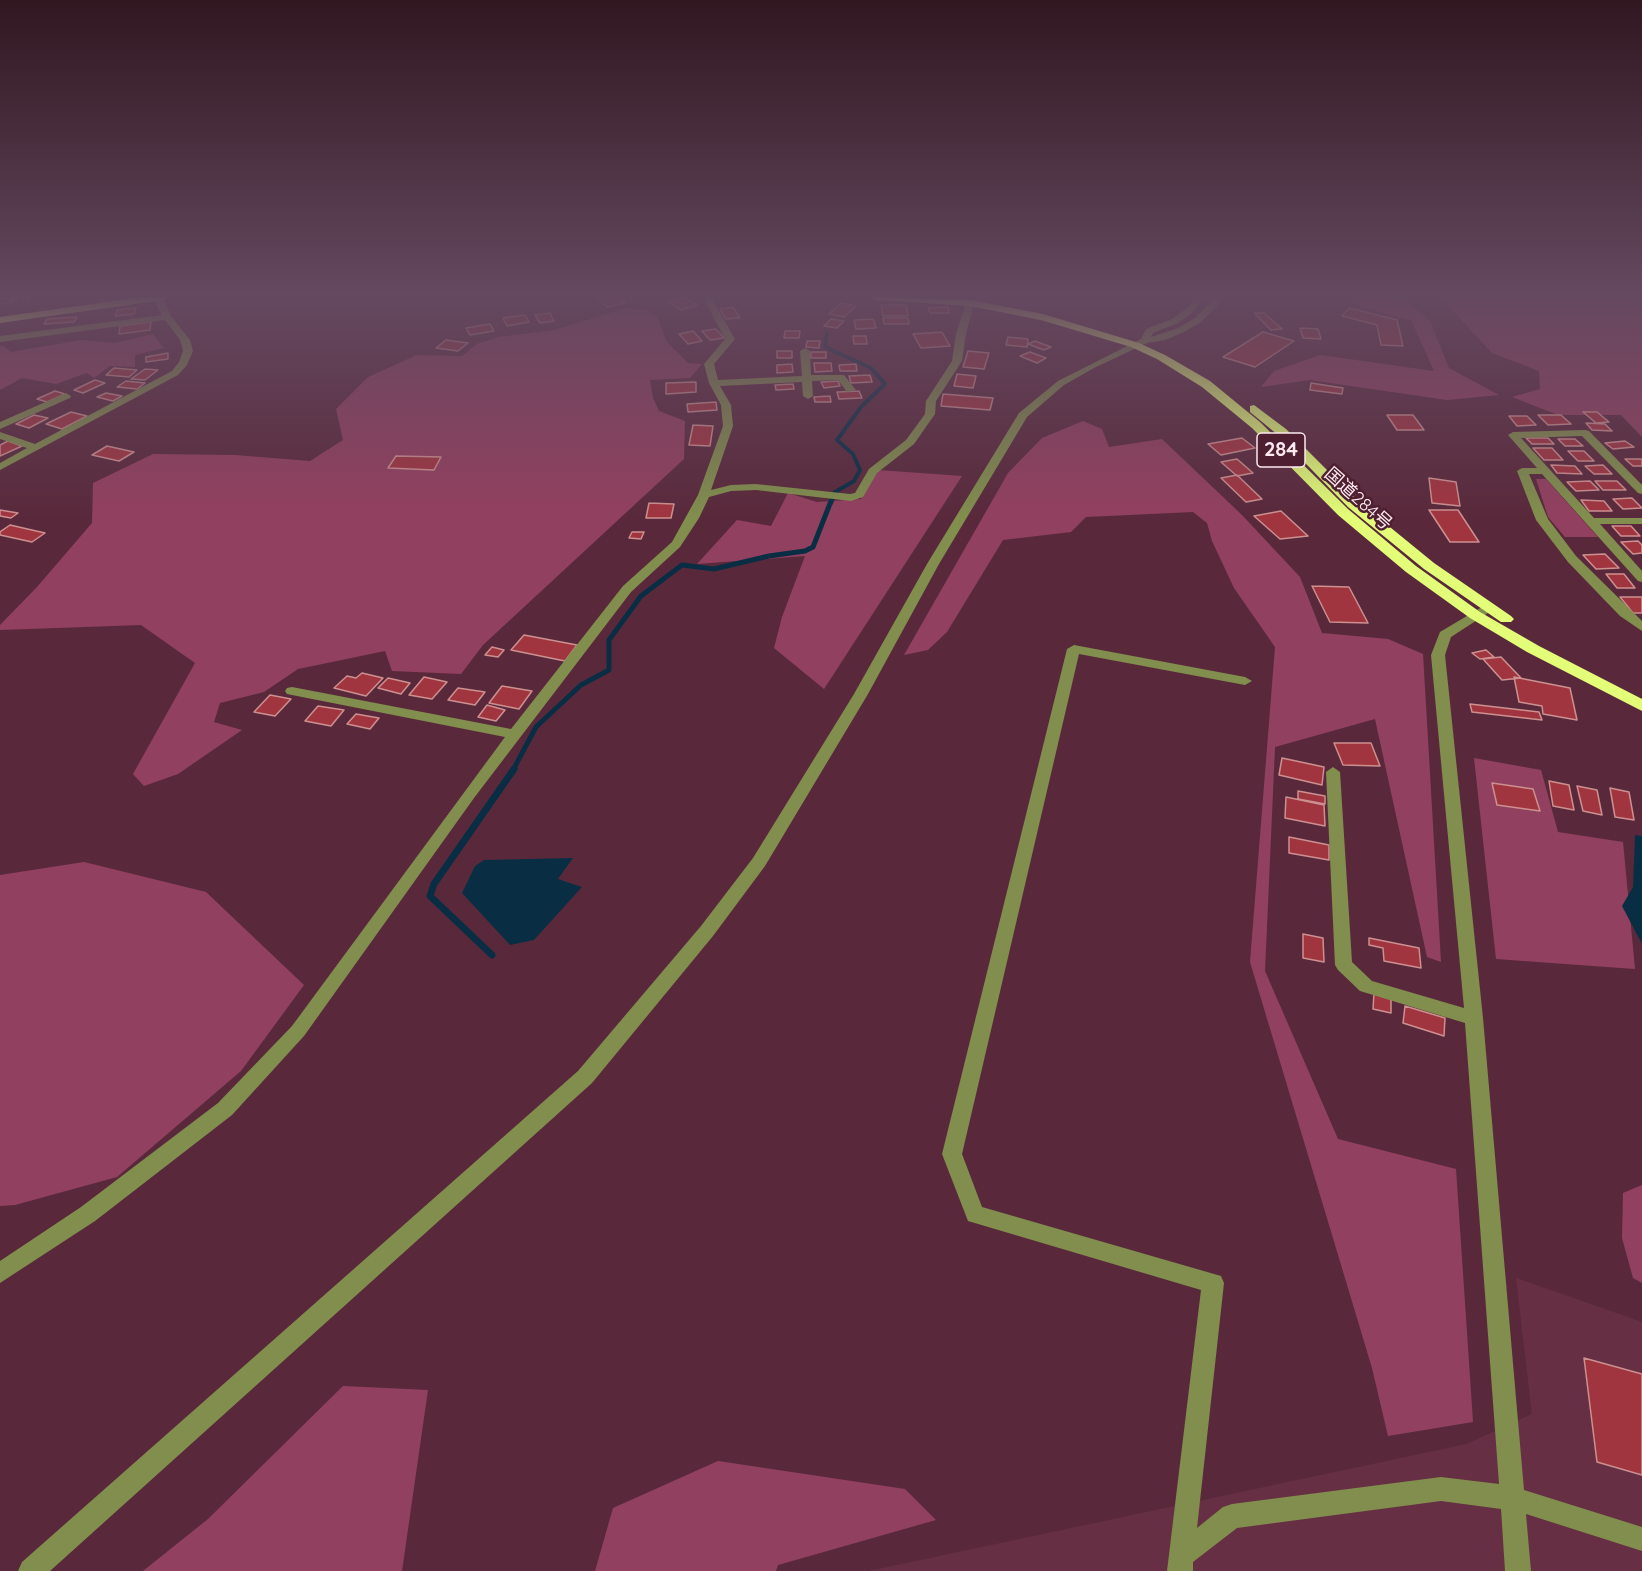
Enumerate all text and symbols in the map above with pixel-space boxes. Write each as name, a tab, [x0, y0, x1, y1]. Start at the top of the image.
road number: 284	[1257, 433, 1305, 467]
street label: 国道284号	[1320, 463, 1396, 535]

